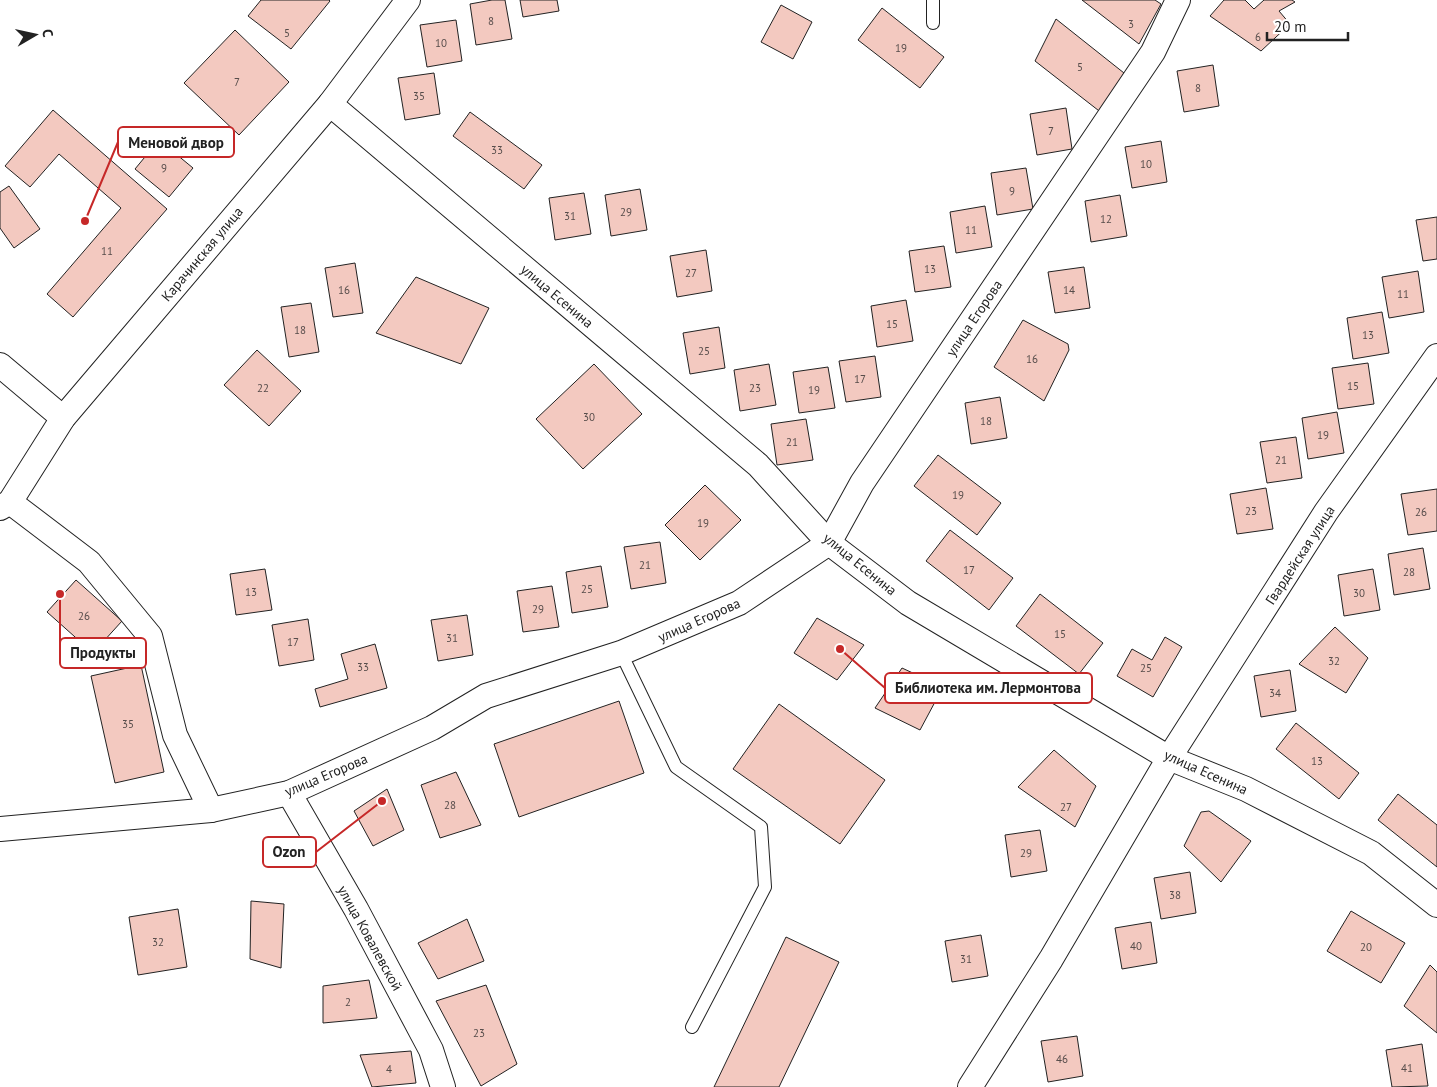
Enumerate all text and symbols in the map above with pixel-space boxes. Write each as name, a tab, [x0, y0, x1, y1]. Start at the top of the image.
north arrow	[10, 10, 60, 60]
scale bar	[1267, 10, 1348, 42]
house number: 8	[488, 14, 494, 28]
house number: 3	[1128, 17, 1134, 31]
text: 20 m	[1274, 17, 1307, 36]
house number: 5	[284, 26, 290, 40]
text: С	[38, 28, 57, 38]
house number: 6	[1255, 30, 1261, 44]
house number: 10	[435, 36, 447, 50]
house number: 19	[895, 41, 907, 55]
house number: 5	[1077, 60, 1083, 74]
house number: 7	[234, 75, 240, 89]
house number: 8	[1195, 81, 1201, 95]
house number: 35	[413, 89, 425, 103]
house number: 7	[1048, 124, 1054, 138]
callout: Меновой двор	[118, 127, 234, 157]
text: Меновой двор	[128, 133, 224, 152]
house number: 33	[491, 143, 503, 157]
house number: 10	[1140, 157, 1152, 171]
house number: 9	[161, 161, 167, 175]
house number: 9	[1009, 184, 1015, 198]
street label: Карачинская улица	[157, 203, 247, 305]
house number: 29	[620, 205, 632, 219]
house number: 31	[564, 209, 576, 223]
house number: 12	[1100, 212, 1112, 226]
house number: 11	[965, 223, 977, 237]
house number: 11	[101, 244, 113, 258]
street label: улица Есенина	[517, 260, 597, 332]
house number: 13	[924, 262, 936, 276]
house number: 27	[685, 266, 697, 280]
street label: улица Егорова	[942, 276, 1006, 360]
house number: 16	[338, 283, 350, 297]
house number: 14	[1063, 283, 1075, 297]
house number: 11	[1397, 287, 1409, 301]
house number: 15	[886, 317, 898, 331]
house number: 18	[294, 323, 306, 337]
house number: 13	[1362, 328, 1374, 342]
house number: 25	[698, 344, 710, 358]
house number: 16	[1026, 352, 1038, 366]
house number: 17	[854, 372, 866, 386]
house number: 15	[1347, 379, 1359, 393]
house number: 22	[257, 381, 269, 395]
house number: 23	[749, 381, 761, 395]
house number: 19	[808, 383, 820, 397]
house number: 30	[583, 410, 595, 424]
house number: 18	[980, 414, 992, 428]
house number: 19	[1317, 428, 1329, 442]
house number: 21	[786, 435, 798, 449]
house number: 21	[1275, 453, 1287, 467]
house number: 19	[952, 488, 964, 502]
street label: Гвардейская улица	[1261, 502, 1339, 608]
house number: 23	[1245, 504, 1257, 518]
house number: 26	[1415, 505, 1427, 519]
house number: 19	[697, 516, 709, 530]
street label: улица Есенина	[819, 529, 901, 599]
house number: 21	[639, 558, 651, 572]
house number: 17	[963, 563, 975, 577]
house number: 28	[1403, 565, 1415, 579]
house number: 25	[581, 582, 593, 596]
house number: 13	[245, 585, 257, 599]
house number: 30	[1353, 586, 1365, 600]
street label: улица Егорова	[655, 594, 743, 646]
house number: 29	[532, 602, 544, 616]
house number: 26	[78, 609, 90, 623]
house number: 15	[1054, 627, 1066, 641]
house number: 31	[446, 631, 458, 645]
house number: 17	[287, 635, 299, 649]
callout: Продукты	[60, 638, 146, 668]
text: Продукты	[70, 643, 136, 662]
house number: 32	[1328, 654, 1340, 668]
house number: 33	[357, 660, 369, 674]
house number: 25	[1140, 661, 1152, 675]
callout: Библиотека им. Лермонтова	[885, 673, 1092, 703]
text: Библиотека им. Лермонтова	[895, 678, 1081, 697]
house number: 34	[1269, 686, 1281, 700]
house number: 35	[122, 717, 134, 731]
street label: улица Есенина	[1161, 746, 1251, 798]
street label: улица Егорова	[282, 749, 370, 801]
house number: 13	[1311, 754, 1323, 768]
house number: 28	[444, 798, 456, 812]
house number: 27	[1060, 800, 1072, 814]
callout: Ozon	[263, 837, 316, 867]
text: Ozon	[273, 842, 305, 861]
house number: 29	[1020, 846, 1032, 860]
street label: улица Ковалевской	[334, 882, 406, 994]
house number: 38	[1169, 888, 1181, 902]
house number: 32	[152, 935, 164, 949]
house number: 40	[1130, 939, 1142, 953]
house number: 20	[1360, 940, 1372, 954]
house number: 31	[960, 952, 972, 966]
house number: 2	[345, 995, 351, 1009]
house number: 23	[473, 1026, 485, 1040]
house number: 46	[1056, 1052, 1068, 1066]
house number: 41	[1401, 1061, 1413, 1075]
house number: 4	[386, 1062, 392, 1076]

